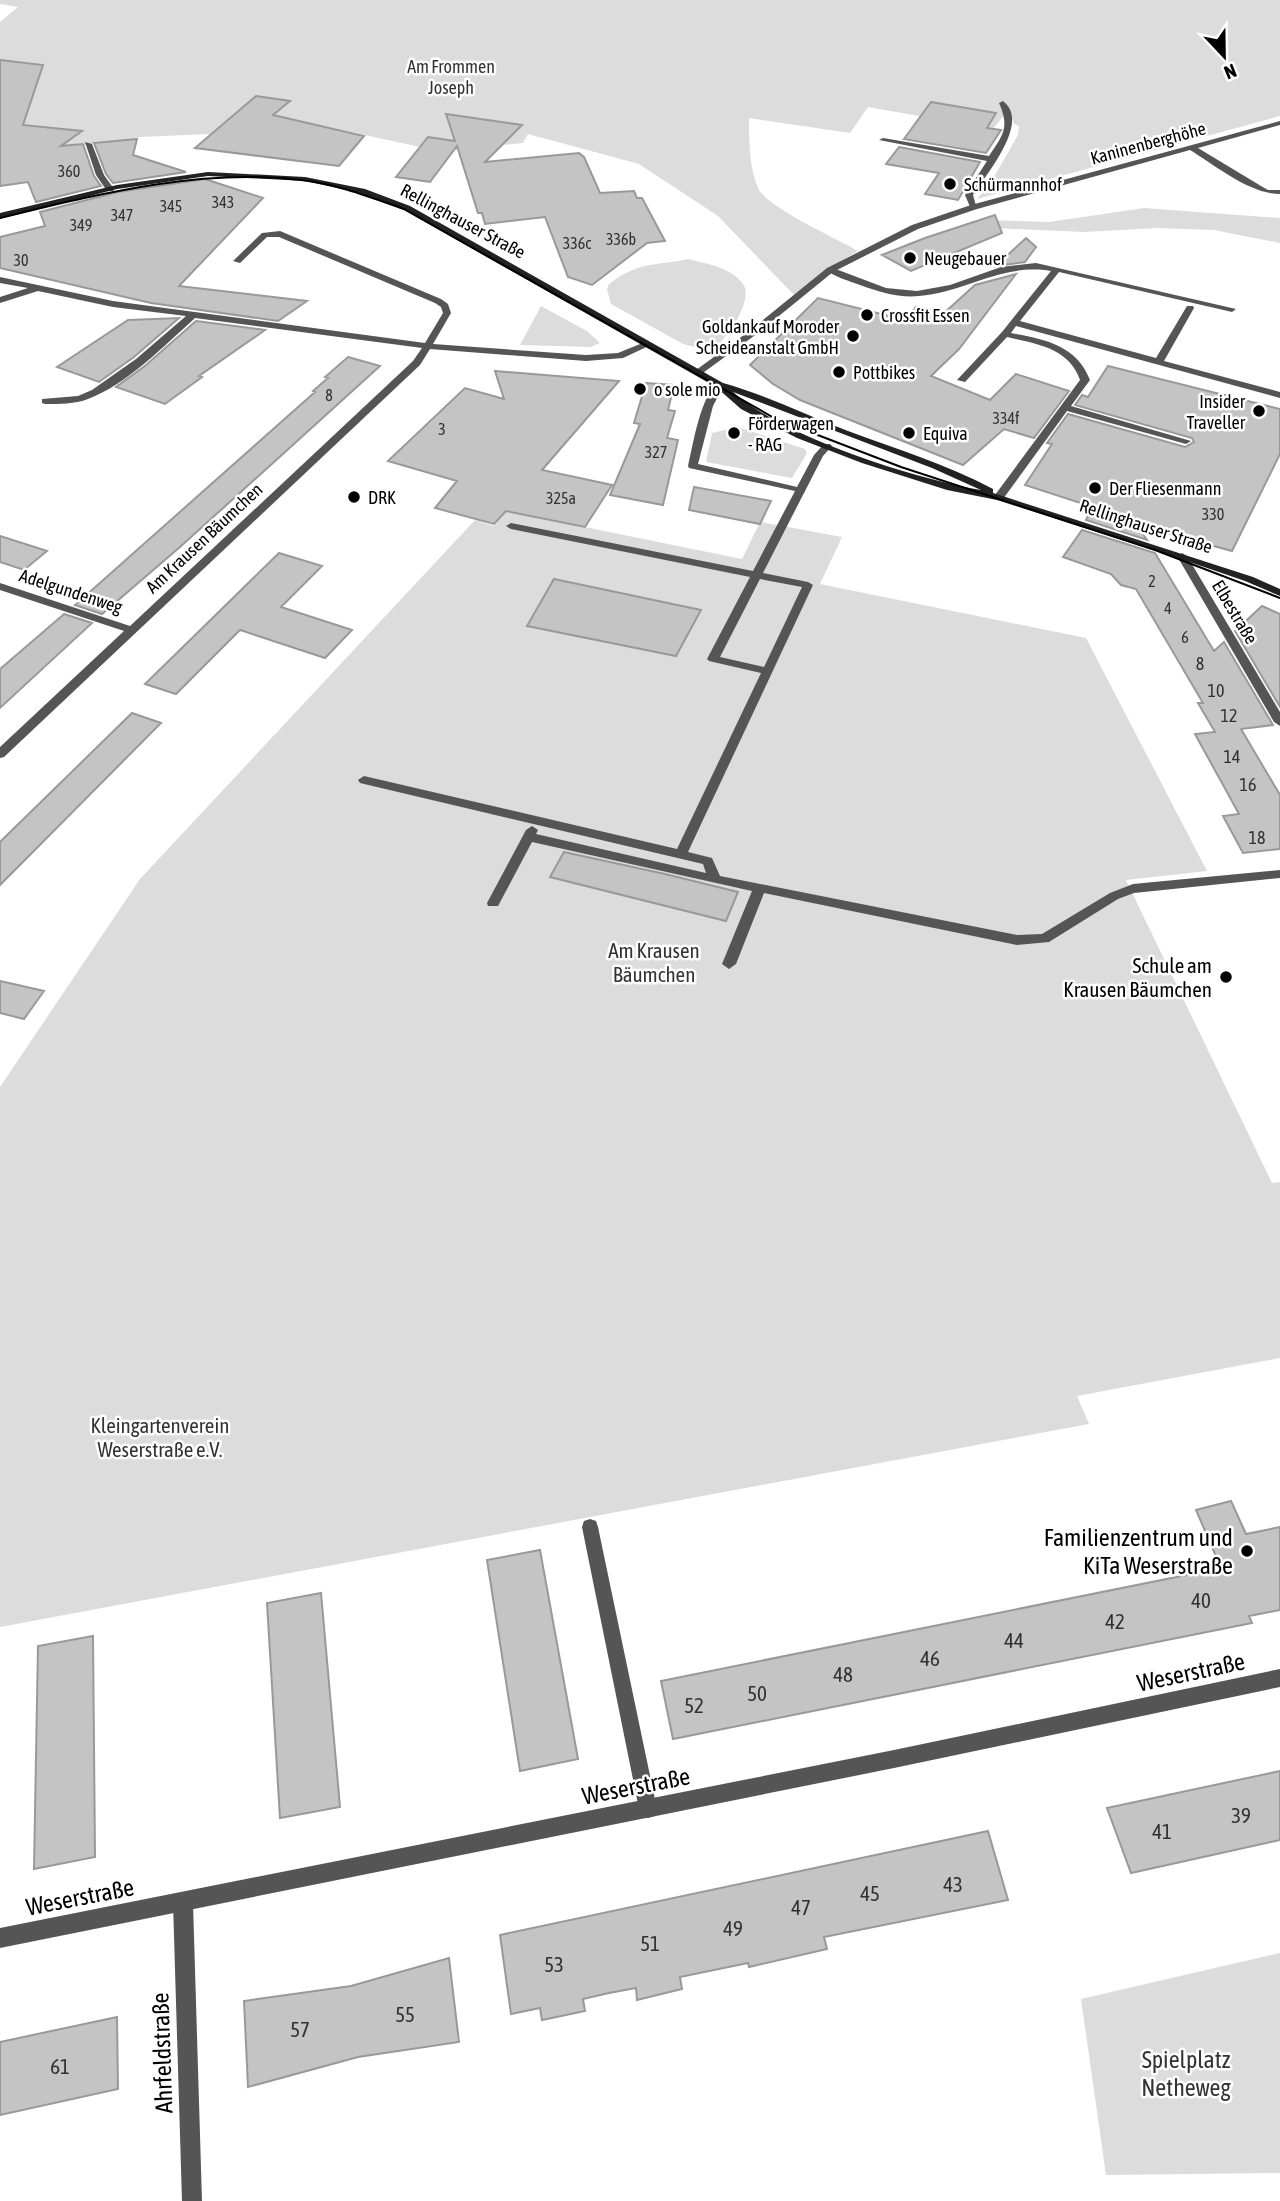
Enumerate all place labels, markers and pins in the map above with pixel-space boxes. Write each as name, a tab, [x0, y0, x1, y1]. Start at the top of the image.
place label: Schürmannhof	[964, 174, 1062, 195]
marker: Schürmannhof	[942, 176, 958, 192]
place label: Neugebauer	[924, 248, 1007, 269]
marker: Neugebauer	[902, 250, 918, 266]
place label: Crossfit Essen	[881, 305, 970, 326]
marker: Crossfit Essen	[859, 307, 875, 323]
place label: Goldankauf Moroder Scheideanstalt GmbH	[696, 316, 840, 358]
marker: Goldankauf Moroder Scheideanstalt GmbH	[845, 328, 861, 344]
place label: Pottbikes	[853, 362, 915, 383]
marker: Pottbikes	[831, 364, 847, 380]
place label: o sole mio	[654, 379, 721, 400]
marker: o sole mio	[632, 381, 648, 397]
place label: Insider Traveller	[1187, 391, 1246, 433]
marker: Insider Traveller	[1251, 403, 1267, 419]
place label: Förderwagen - RAG	[748, 413, 834, 455]
place label: Equiva	[923, 423, 968, 444]
marker: Förderwagen - RAG	[726, 425, 742, 441]
marker: Equiva	[901, 425, 917, 441]
place label: Der Fliesenmann	[1109, 478, 1221, 499]
marker: Der Fliesenmann	[1087, 480, 1103, 496]
place label: DRK	[368, 487, 396, 508]
marker: DRK	[346, 489, 362, 505]
place label: Schule am Krausen Bäumchen	[1063, 953, 1212, 1001]
marker: Schule am Krausen Bäumchen	[1218, 969, 1234, 985]
place label: Familienzentrum und KiTa Weserstraße	[1044, 1524, 1233, 1579]
marker: Familienzentrum und KiTa Weserstraße	[1239, 1543, 1255, 1559]

